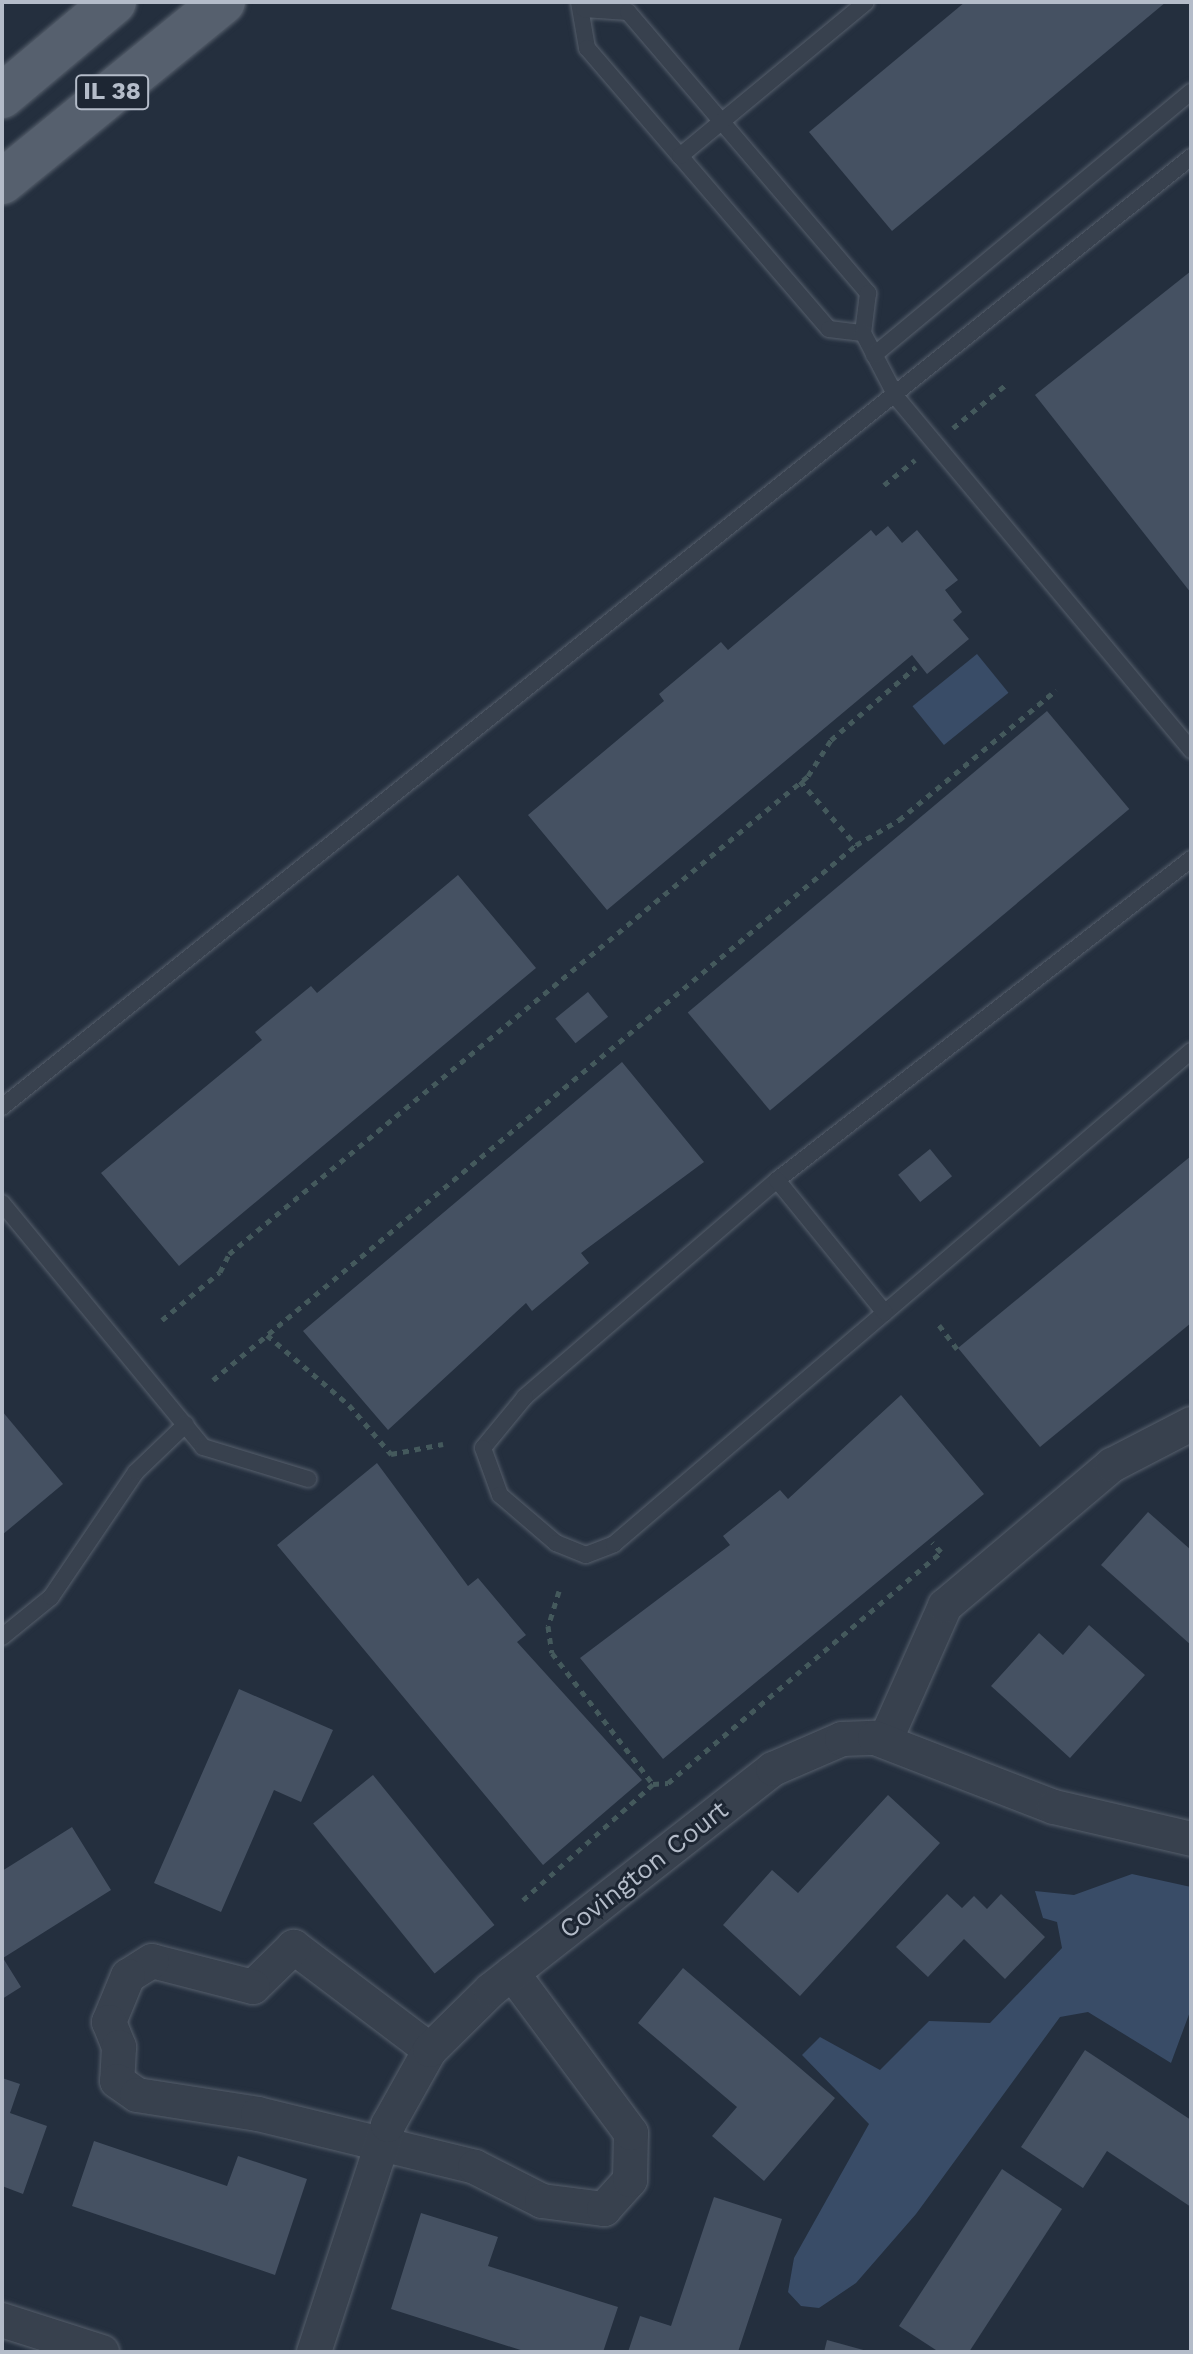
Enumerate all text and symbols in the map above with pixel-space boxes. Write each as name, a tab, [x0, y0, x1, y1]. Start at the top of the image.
road number: IL 38	[74, 72, 150, 112]
street label: Covington Court	[553, 1794, 735, 1946]

